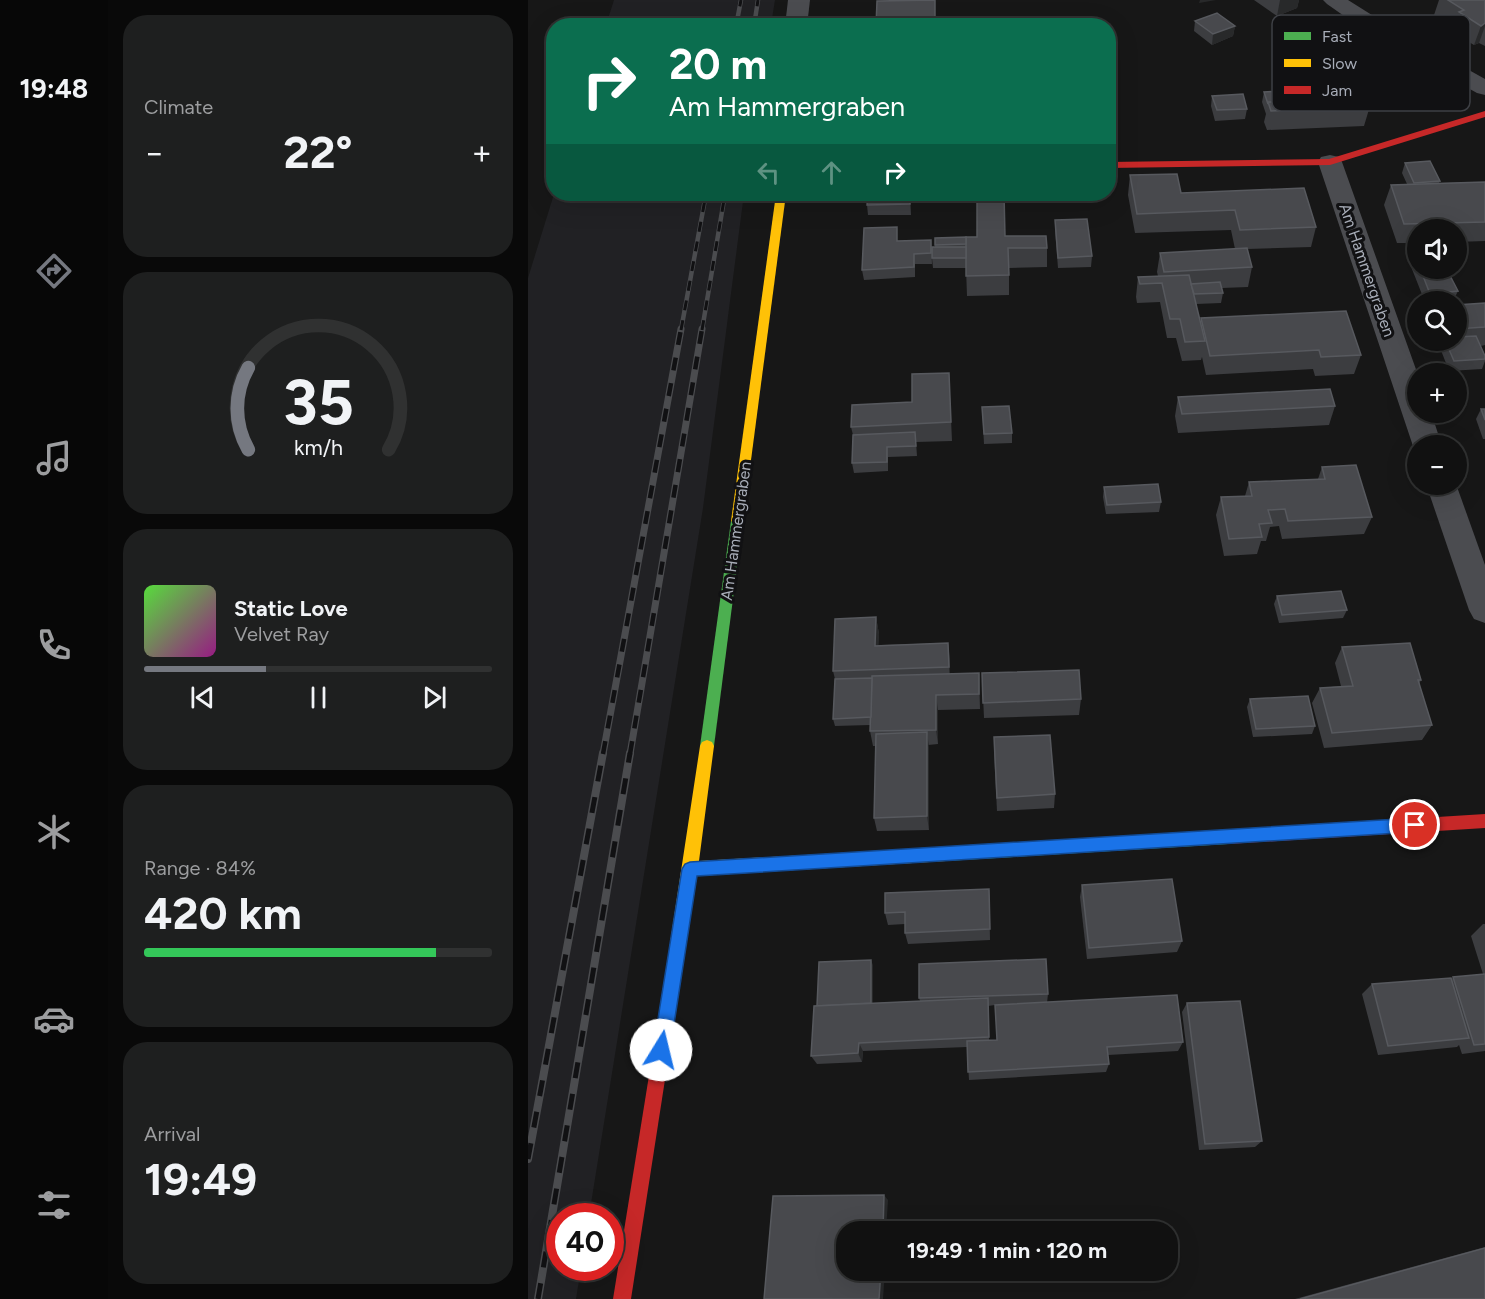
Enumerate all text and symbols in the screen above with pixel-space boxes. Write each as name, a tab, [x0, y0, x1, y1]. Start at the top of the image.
legend	[1272, 15, 1470, 111]
text: Fast	[1322, 27, 1352, 46]
text: 20 m	[669, 39, 767, 90]
icon: right	[570, 42, 648, 120]
text: Slow	[1322, 54, 1357, 73]
text: 19:48	[20, 72, 88, 105]
text: Jam	[1322, 81, 1352, 100]
text: Am Hammergraben	[669, 90, 905, 123]
text: Climate	[144, 95, 213, 119]
text: 22°	[283, 125, 353, 179]
text: −	[144, 133, 165, 172]
text: +	[471, 133, 492, 172]
icon: left	[752, 156, 785, 189]
icon: ahead	[815, 156, 848, 189]
icon: right	[878, 156, 911, 189]
street label: Am Hammergraben	[1335, 201, 1399, 339]
map controls	[1407, 219, 1467, 495]
button: sound	[1407, 219, 1467, 279]
icon: directions	[33, 250, 75, 292]
button: search	[1407, 291, 1467, 351]
button: +	[1407, 363, 1467, 423]
text: 35	[283, 365, 353, 440]
text: km/h	[294, 435, 342, 460]
button: −	[1407, 435, 1467, 495]
icon: music	[33, 437, 75, 479]
street label: Am Hammergraben	[717, 460, 755, 602]
text: Static Love	[234, 595, 348, 622]
text: Velvet Ray	[234, 622, 329, 646]
icon: phone	[33, 624, 75, 666]
icon: previous	[186, 681, 219, 714]
icon: pause	[302, 681, 335, 714]
icon: next	[418, 681, 451, 714]
pin	[1389, 799, 1440, 850]
icon: arrive	[1398, 808, 1431, 841]
icon: climate	[33, 811, 75, 853]
text: Range · 84%	[144, 856, 256, 880]
text: 420 km	[144, 886, 302, 940]
icon: car	[33, 998, 75, 1040]
position arrow	[629, 1018, 693, 1082]
text: Arrival	[144, 1122, 200, 1146]
text: 19:49	[144, 1152, 257, 1206]
icon: filters	[33, 1184, 75, 1226]
speed limit sign: 40	[546, 1203, 624, 1281]
text: 19:49 · 1 min · 120 m	[907, 1237, 1107, 1264]

